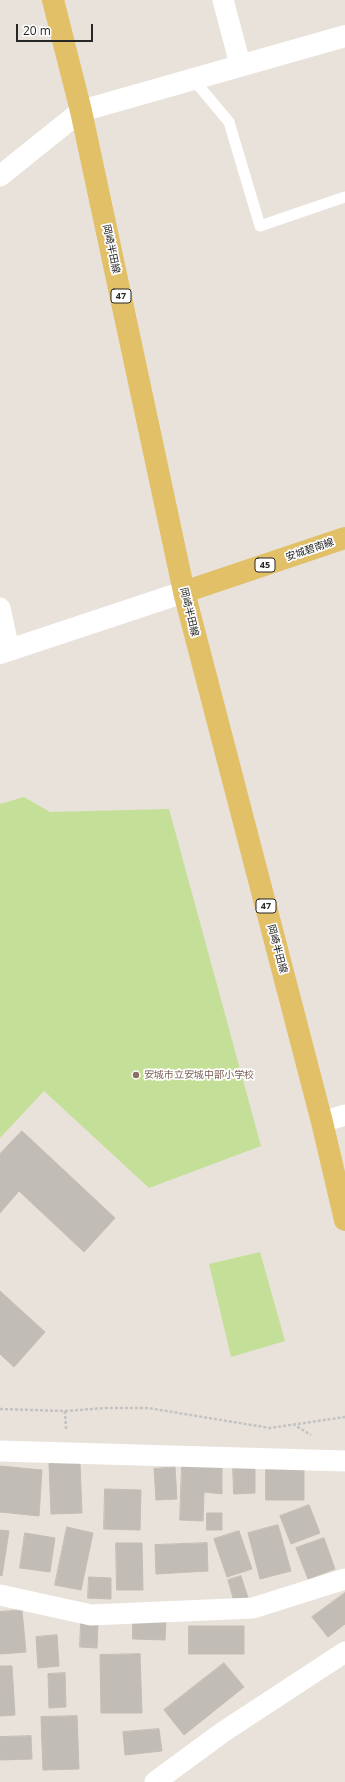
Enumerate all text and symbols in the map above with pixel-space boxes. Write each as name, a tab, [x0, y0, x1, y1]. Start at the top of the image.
scale bar	[18, 16, 95, 42]
text: 20 m	[23, 22, 51, 39]
street label: 岡崎半田線	[100, 223, 122, 275]
road number: 47	[111, 289, 131, 303]
street label: 安城碧南線	[284, 536, 336, 564]
road number: 45	[255, 558, 275, 572]
street label: 岡崎半田線	[177, 586, 201, 638]
road number: 47	[256, 899, 276, 913]
street label: 岡崎半田線	[265, 923, 289, 975]
place label: 安城市立安城中部小学校	[144, 1069, 254, 1081]
marker: 安城市立安城中部小学校	[131, 1070, 141, 1080]

